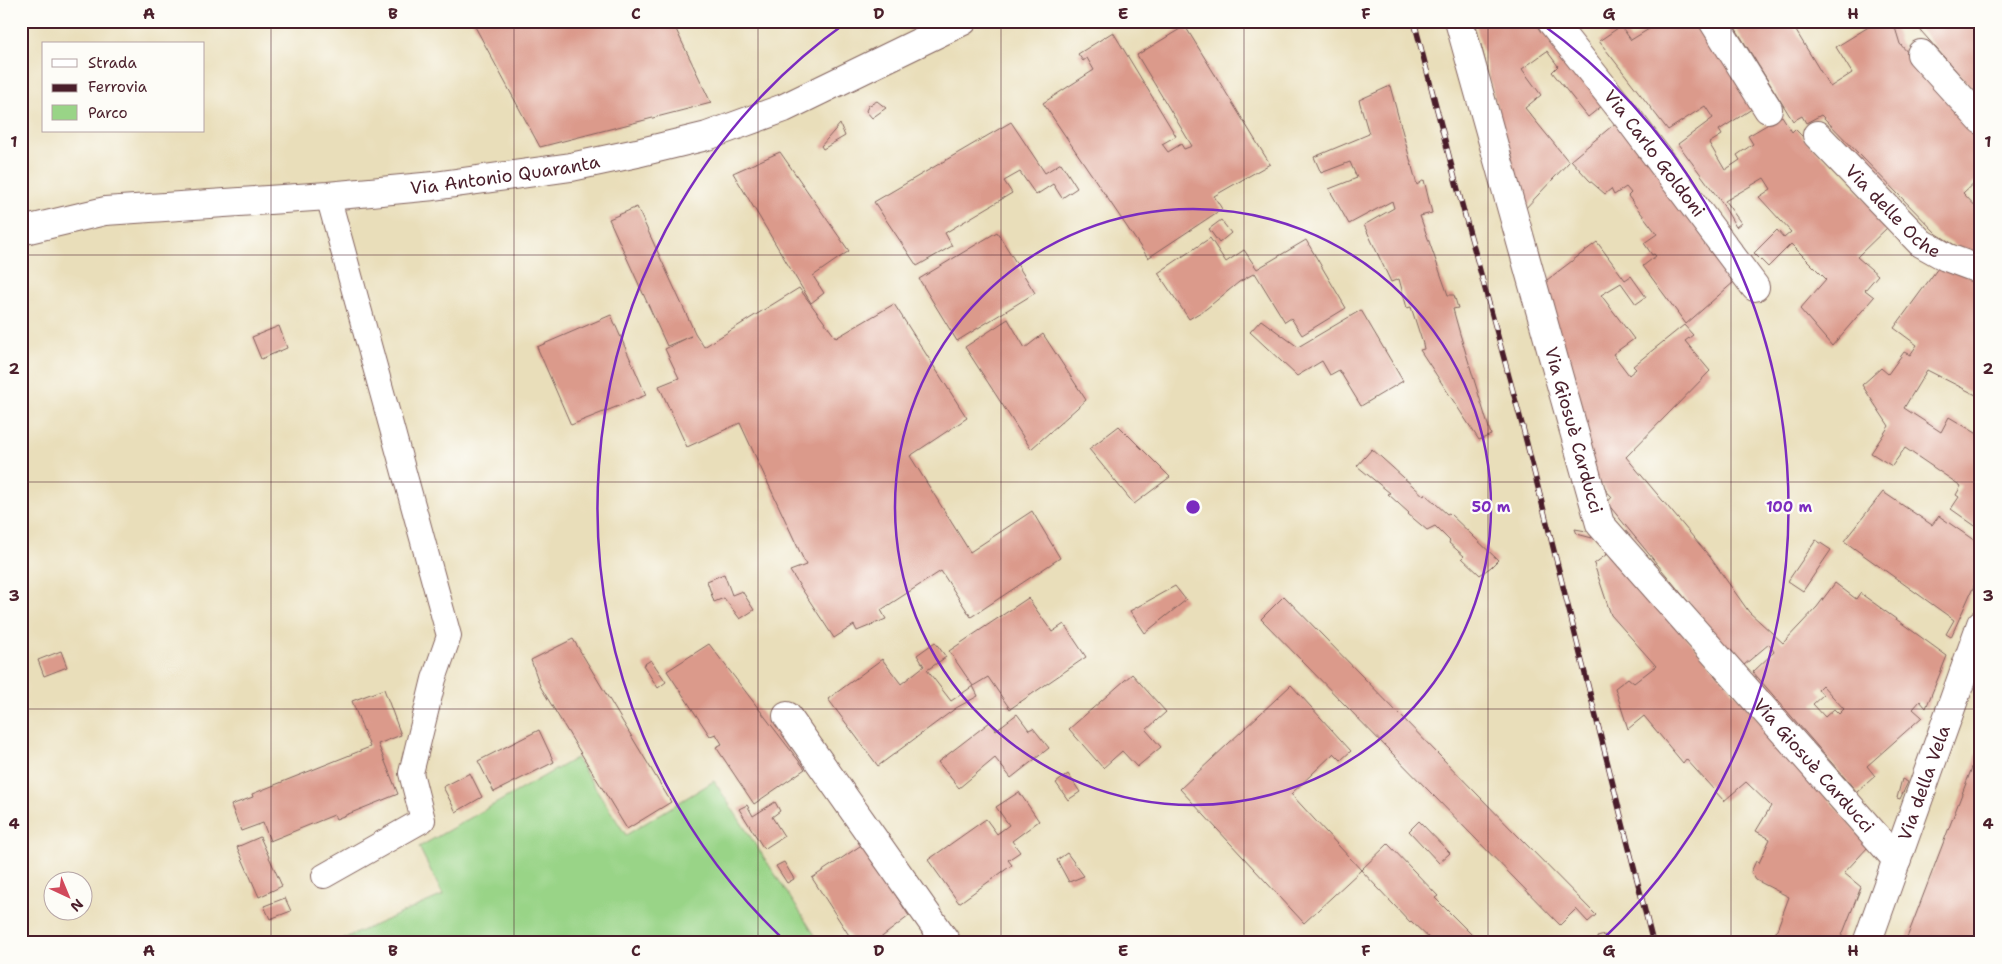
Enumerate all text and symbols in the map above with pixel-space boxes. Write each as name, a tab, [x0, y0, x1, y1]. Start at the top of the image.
text: A	[143, 3, 155, 24]
text: B	[388, 3, 398, 24]
text: C	[631, 3, 641, 24]
text: D	[873, 3, 885, 24]
text: E	[1118, 3, 1128, 24]
text: F	[1361, 3, 1371, 24]
text: G	[1603, 3, 1616, 24]
text: H	[1847, 3, 1859, 24]
legend	[42, 42, 205, 132]
text: Strada	[88, 53, 137, 73]
text: Ferrovia	[88, 77, 148, 97]
street label: Via Carlo Goldoni	[1598, 85, 1710, 222]
text: Parco	[88, 103, 128, 123]
text: 1	[10, 131, 18, 152]
text: 1	[1984, 131, 1992, 152]
street label: Via Antonio Quaranta	[409, 149, 602, 200]
street label: Via delle Oche	[1840, 159, 1945, 264]
street label: Via Giosuè Carducci	[1539, 344, 1608, 516]
text: 2	[8, 358, 20, 379]
text: 2	[1982, 358, 1994, 379]
text: 50 m	[1472, 497, 1511, 517]
text: 100 m	[1766, 497, 1812, 517]
centre of rings	[1184, 498, 1202, 516]
text: 3	[8, 585, 20, 606]
text: 3	[1982, 585, 1994, 606]
street label: Via Giosuè Carducci	[1748, 693, 1880, 838]
street label: Via della Vela	[1893, 722, 1956, 844]
text: 4	[8, 813, 20, 834]
text: 4	[1982, 813, 1994, 834]
north arrow	[42, 872, 92, 922]
text: N	[67, 895, 87, 916]
text: A	[143, 940, 155, 961]
text: B	[388, 940, 398, 961]
text: C	[631, 940, 641, 961]
text: D	[873, 940, 885, 961]
text: E	[1118, 940, 1128, 961]
text: F	[1361, 940, 1371, 961]
text: G	[1603, 940, 1616, 961]
text: H	[1847, 940, 1859, 961]

